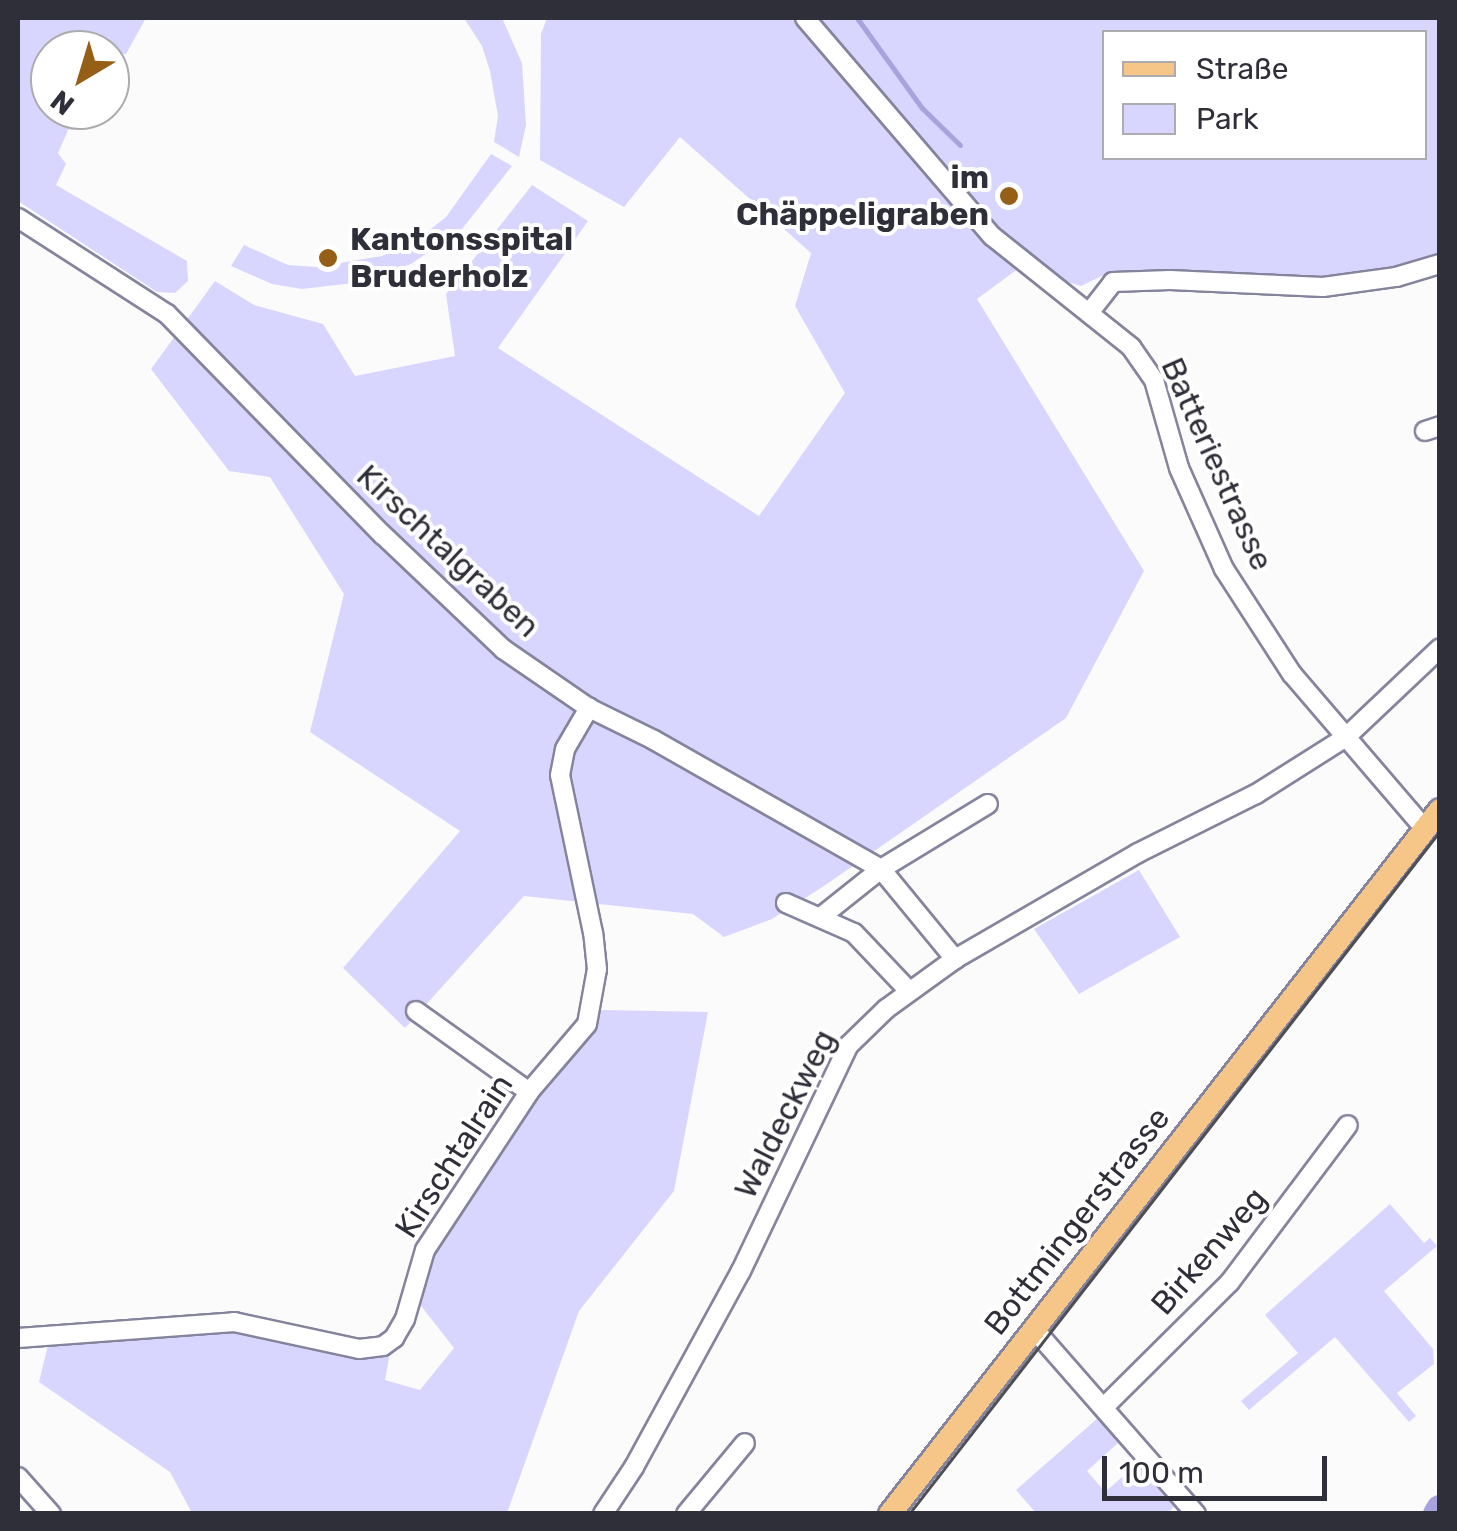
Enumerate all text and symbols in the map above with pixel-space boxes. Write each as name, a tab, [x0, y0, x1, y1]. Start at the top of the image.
north arrow	[30, 30, 130, 130]
legend	[1102, 30, 1427, 160]
text: Straße	[1196, 51, 1289, 87]
text: N	[44, 83, 81, 122]
text: Park	[1196, 101, 1258, 137]
place label: im Chäppeligraben	[736, 159, 989, 234]
marker: im Chäppeligraben	[998, 185, 1020, 207]
place label: Kantonsspital Bruderholz	[350, 221, 573, 296]
marker: Kantonsspital Bruderholz	[315, 245, 341, 271]
street label: Batteriestrasse	[1153, 352, 1281, 576]
street label: Kirschtalgraben	[349, 457, 547, 645]
street label: Waldeckweg	[726, 1023, 844, 1205]
street label: Kirschtalrain	[387, 1067, 521, 1245]
street label: Bottmingerstrasse	[976, 1100, 1178, 1342]
street label: Birkenweg	[1143, 1179, 1275, 1323]
scale bar	[1107, 1436, 1332, 1498]
text: 100 m	[1119, 1455, 1204, 1491]

